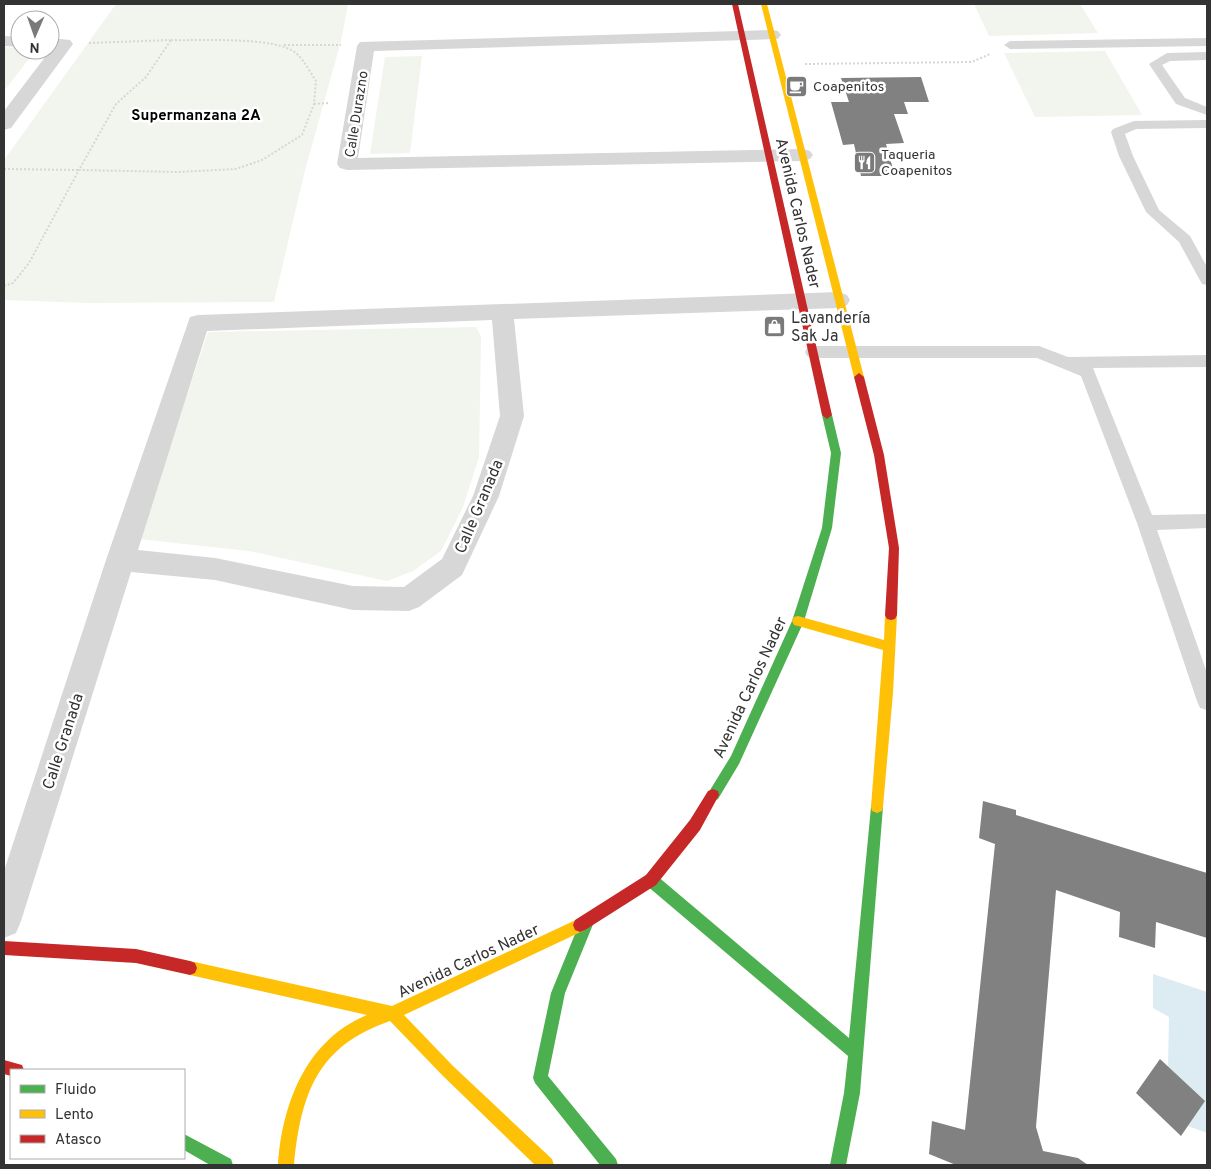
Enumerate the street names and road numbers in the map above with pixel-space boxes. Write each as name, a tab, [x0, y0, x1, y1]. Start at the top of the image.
street label: Calle Durazno	[342, 69, 373, 159]
street label: Avenida Carlos Nader	[770, 136, 824, 291]
street label: Calle Granada	[451, 457, 509, 557]
street label: Avenida Carlos Nader	[709, 614, 792, 762]
street label: Calle Granada	[39, 691, 89, 792]
street label: Avenida Carlos Nader	[395, 920, 543, 1003]

